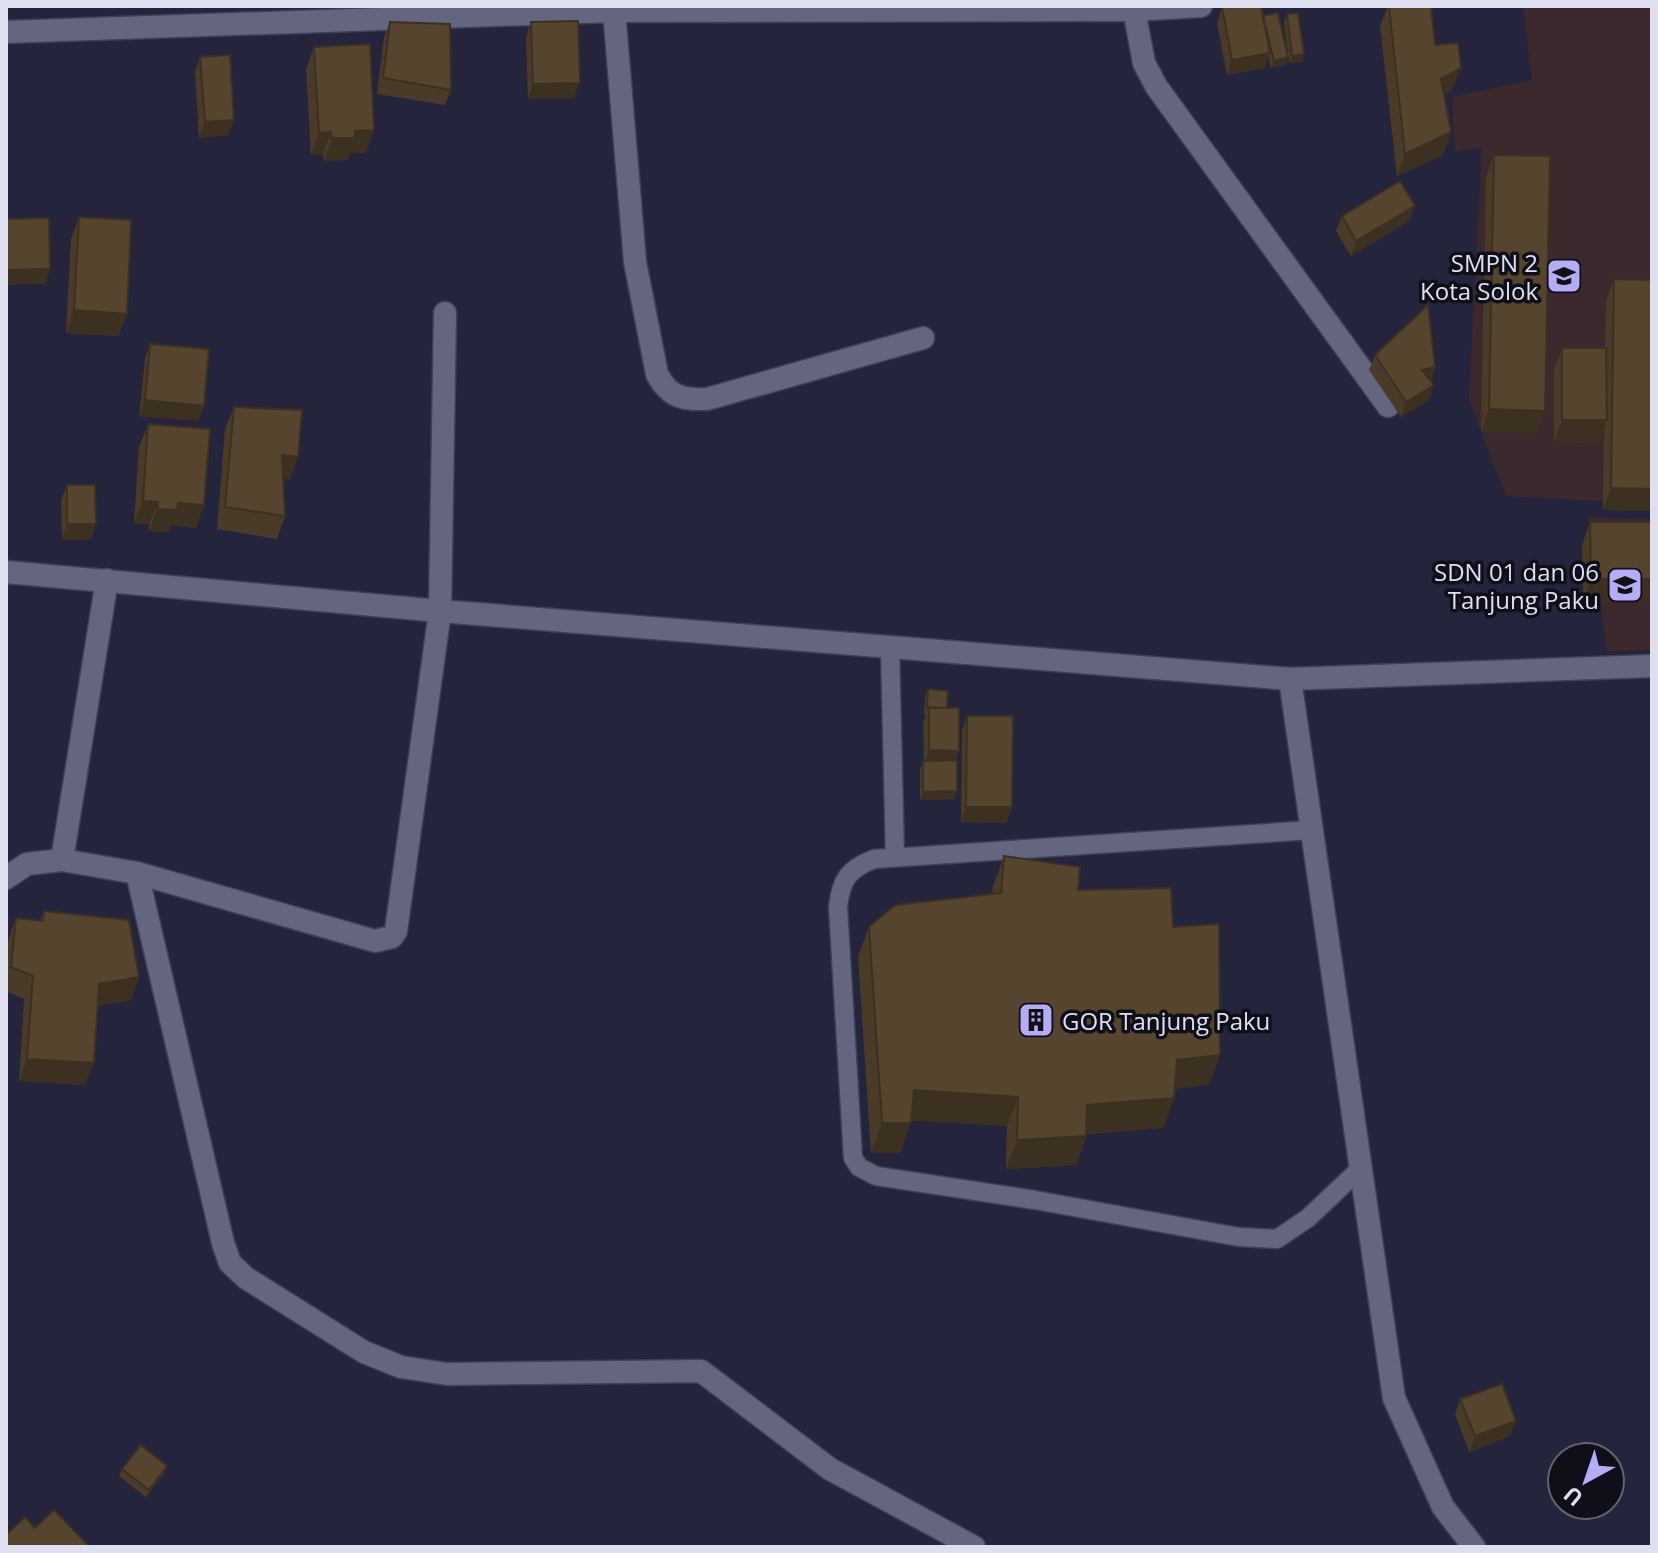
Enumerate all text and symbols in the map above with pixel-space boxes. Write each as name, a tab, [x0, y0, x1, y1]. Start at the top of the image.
place label: SMPN 2 Kota Solok	[1420, 246, 1538, 307]
school or university icon: SMPN 2 Kota Solok	[1545, 257, 1583, 295]
place label: SDN 01 dan 06 Tanjung Paku	[1434, 555, 1599, 616]
school or university icon: SDN 01 dan 06 Tanjung Paku	[1606, 566, 1644, 604]
building icon: GOR Tanjung Paku	[1017, 1001, 1055, 1039]
place label: GOR Tanjung Paku	[1062, 1004, 1270, 1037]
north arrow	[1546, 1441, 1626, 1521]
text: U	[1556, 1480, 1589, 1514]

